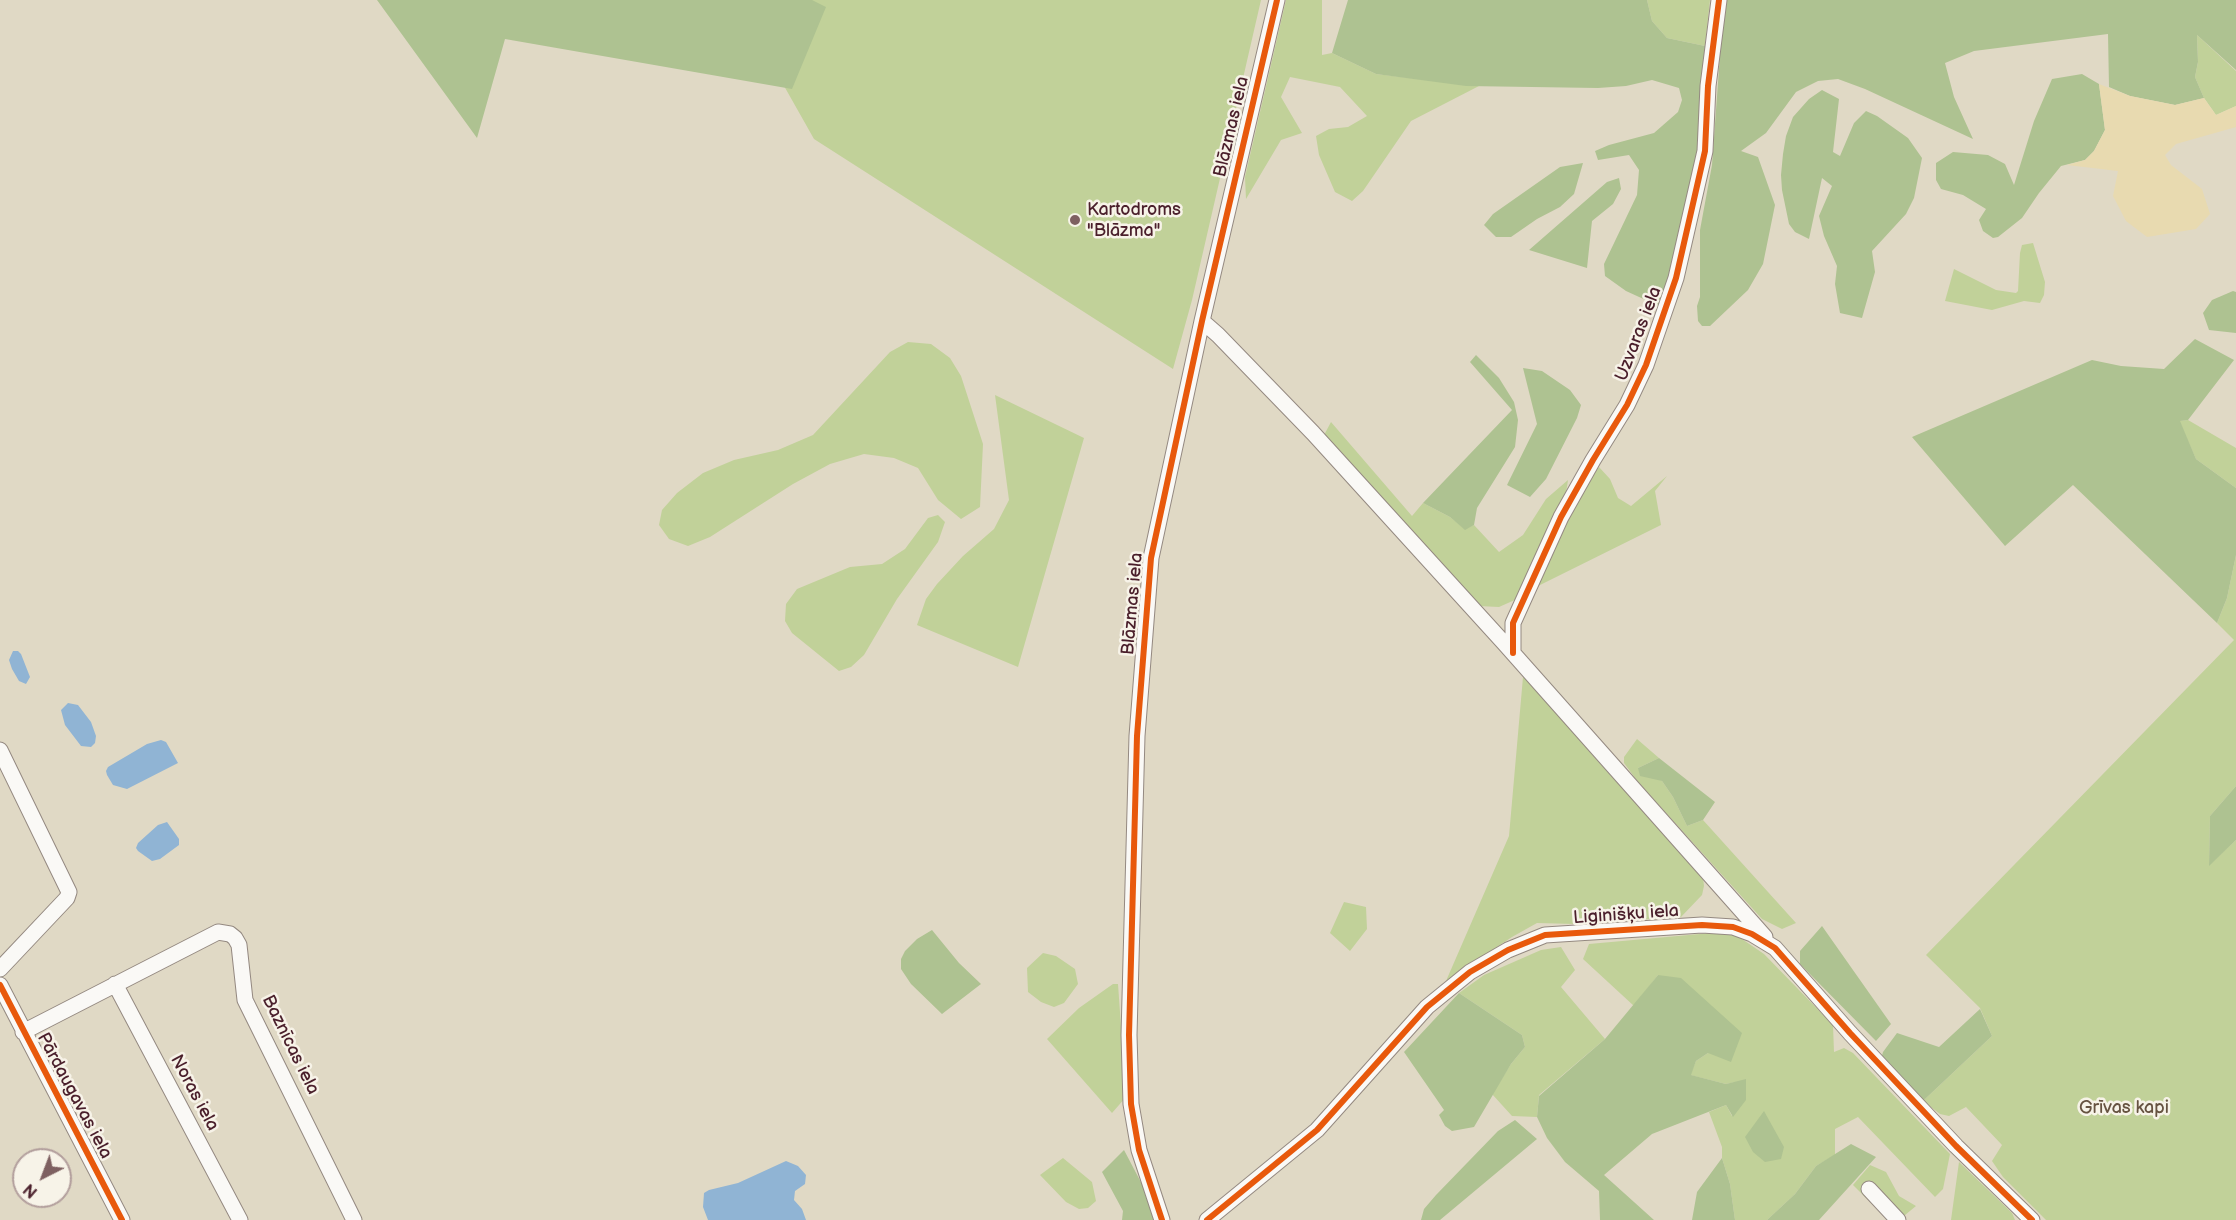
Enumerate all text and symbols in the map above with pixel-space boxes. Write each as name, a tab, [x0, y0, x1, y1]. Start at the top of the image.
street label: Blāzmas iela	[1210, 74, 1254, 180]
place label: Kartodroms "Blāzma"	[1087, 199, 1181, 242]
marker: Kartodroms "Blāzma"	[1068, 213, 1082, 227]
street label: Uzvaras iela	[1611, 284, 1667, 384]
street label: Blāzmas iela	[1118, 552, 1148, 656]
street label: Liginišķu iela	[1572, 901, 1680, 929]
street label: Baznīcas iela	[257, 992, 323, 1098]
street label: Pārdaugavas iela	[32, 1029, 116, 1163]
street label: Noras iela	[165, 1051, 223, 1135]
park label: Grīvas kapi	[2079, 1097, 2169, 1119]
north arrow	[12, 1148, 72, 1208]
text: N	[20, 1179, 42, 1201]

